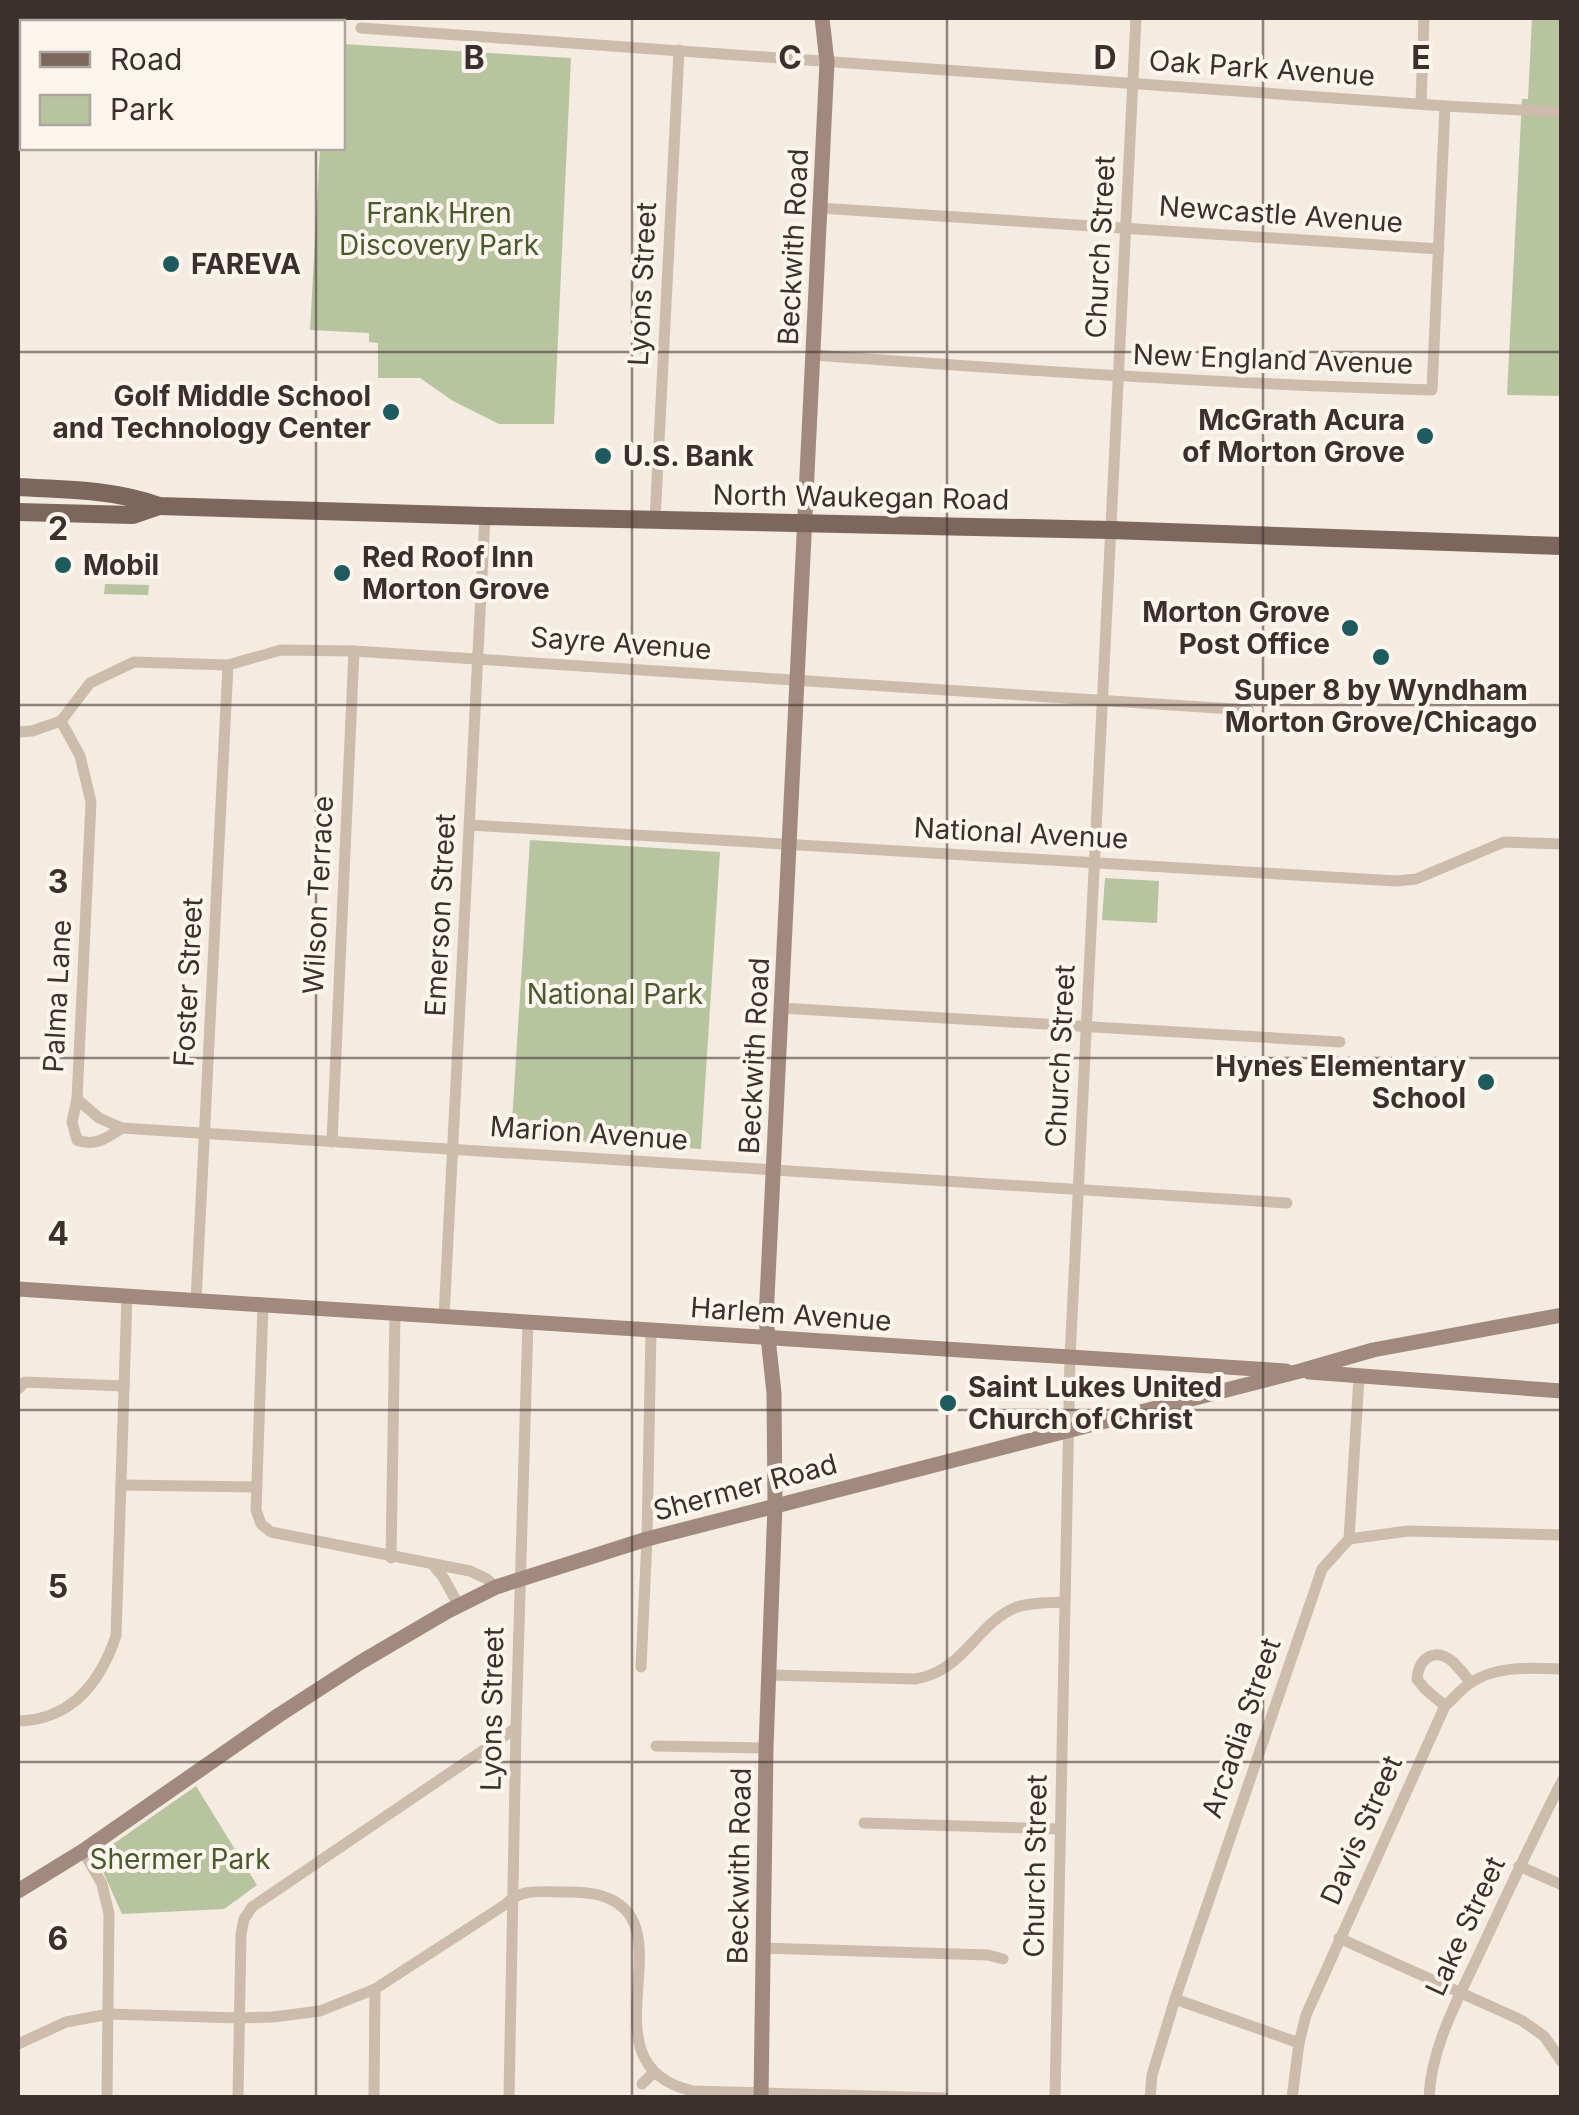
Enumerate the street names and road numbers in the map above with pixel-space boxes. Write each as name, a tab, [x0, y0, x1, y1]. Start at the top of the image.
street label: Oak Park Avenue	[1148, 43, 1376, 93]
street label: Beckwith Road	[771, 148, 815, 346]
street label: Church Street	[1078, 155, 1122, 339]
street label: Newcastle Avenue	[1158, 189, 1404, 239]
street label: Lyons Street	[621, 201, 663, 367]
street label: New England Avenue	[1132, 337, 1414, 381]
street label: North Waukegan Road	[712, 477, 1010, 517]
street label: Sayre Avenue	[529, 620, 713, 666]
street label: Wilson Terrace	[296, 795, 340, 995]
street label: National Avenue	[913, 810, 1129, 856]
street label: Emerson Street	[418, 813, 462, 1017]
street label: Foster Street	[167, 896, 209, 1068]
street label: Palma Lane	[36, 919, 78, 1073]
street label: Beckwith Road	[732, 957, 776, 1155]
street label: Church Street	[1038, 964, 1082, 1148]
street label: Marion Avenue	[489, 1109, 689, 1157]
street label: Harlem Avenue	[689, 1290, 893, 1338]
street label: Shermer Road	[649, 1446, 841, 1528]
street label: Lyons Street	[474, 1627, 510, 1791]
street label: Arcadia Street	[1194, 1634, 1288, 1822]
street label: Davis Street	[1313, 1750, 1409, 1910]
street label: Beckwith Road	[720, 1767, 758, 1965]
street label: Church Street	[1016, 1774, 1054, 1958]
street label: Lake Street	[1418, 1851, 1512, 2001]

